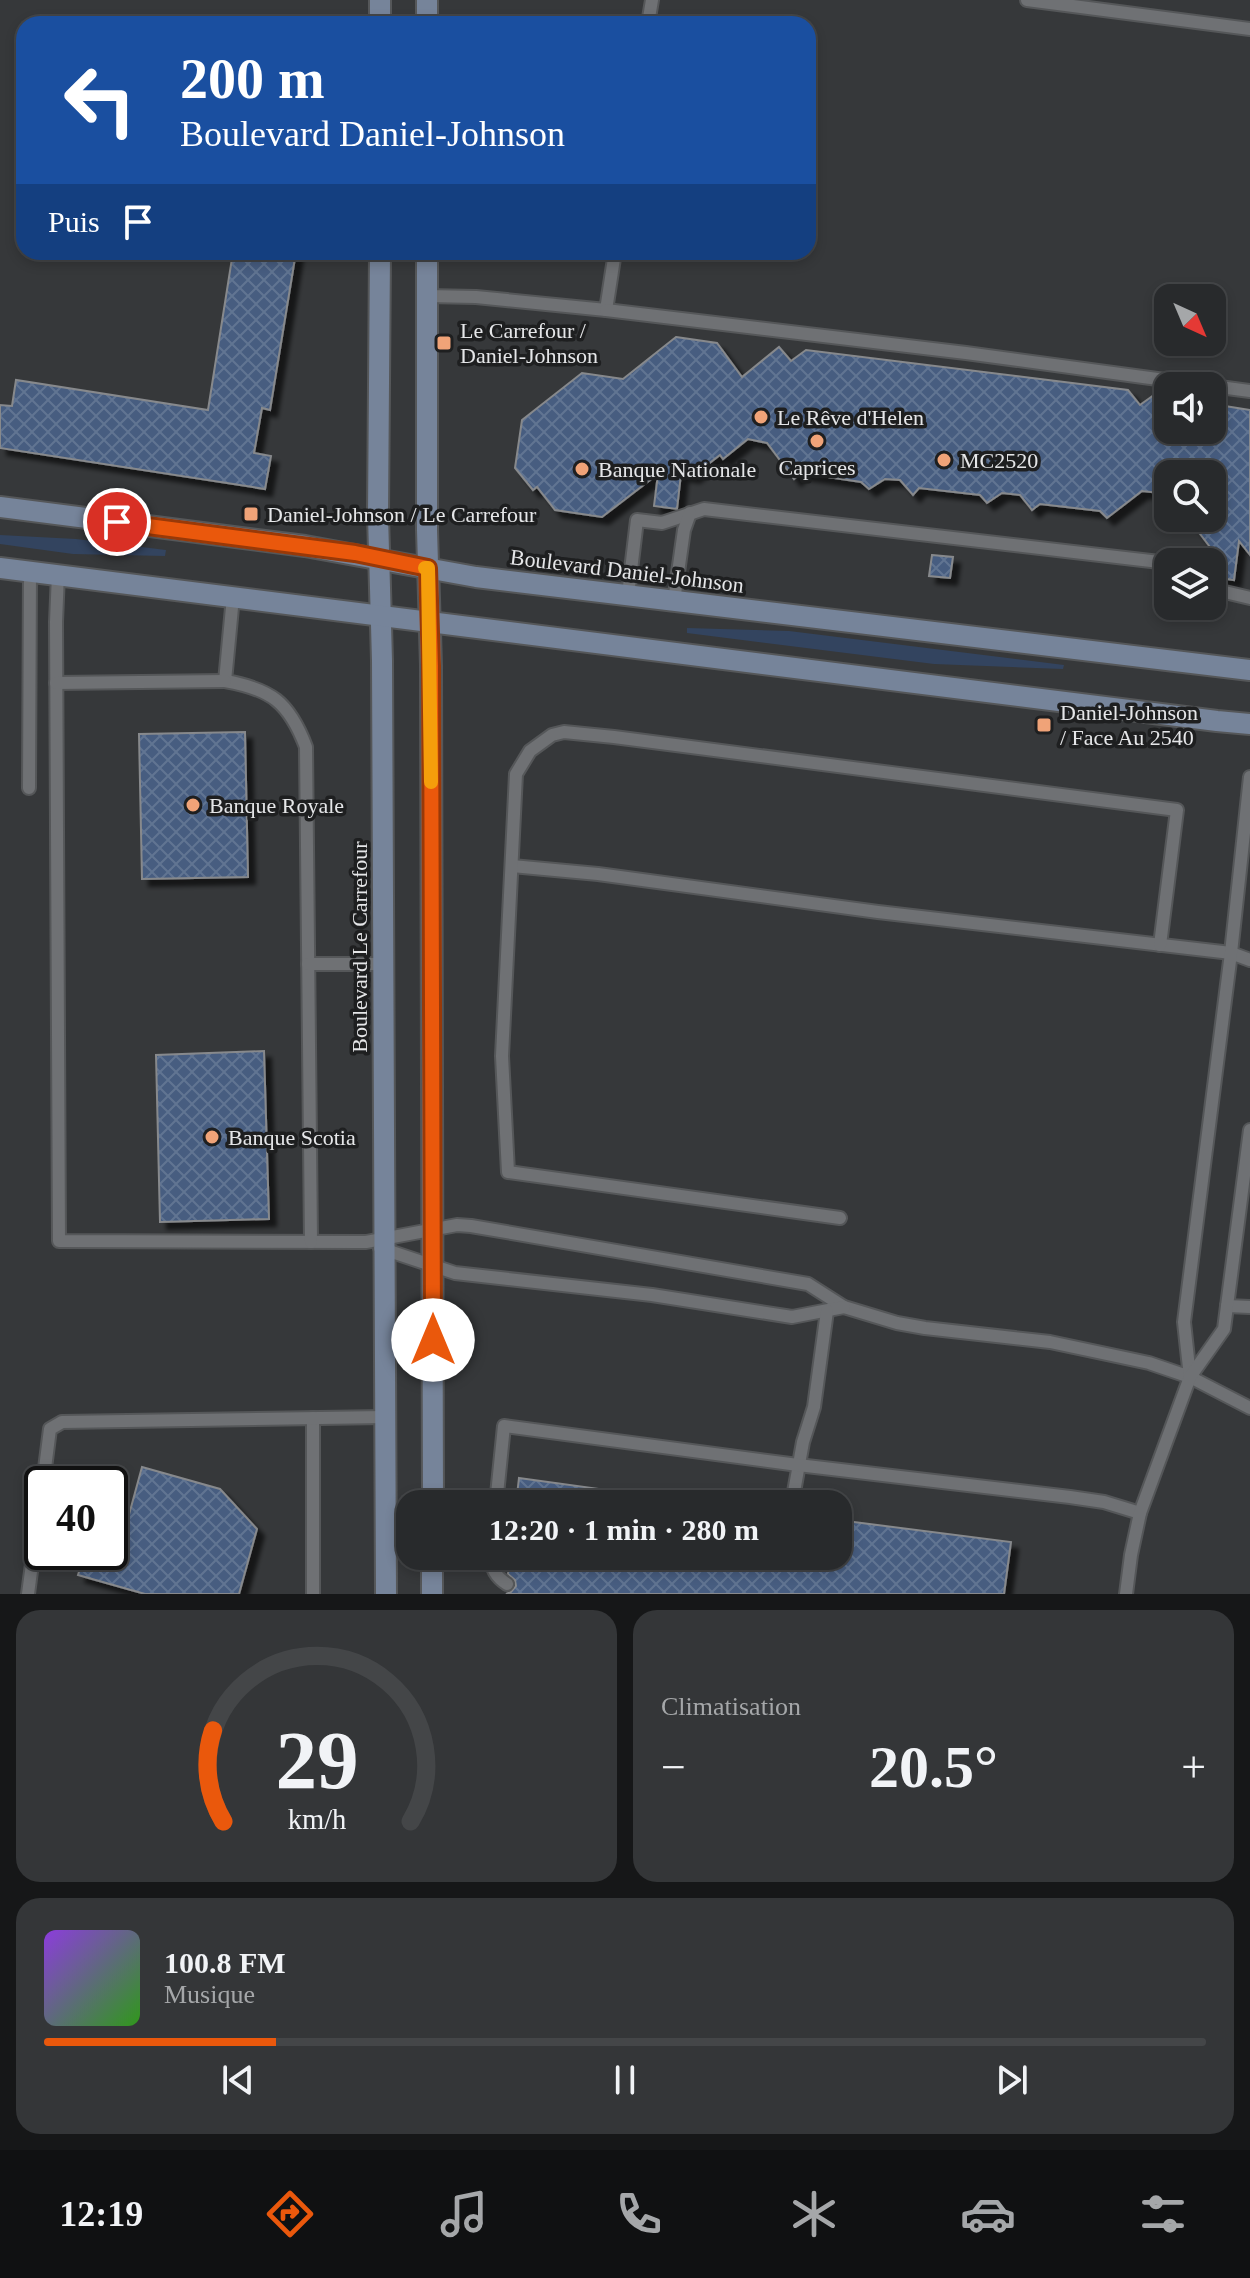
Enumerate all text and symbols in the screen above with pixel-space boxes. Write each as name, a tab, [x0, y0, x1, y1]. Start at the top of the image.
icon: left	[48, 48, 152, 152]
text: 200 m	[180, 48, 325, 110]
text: Boulevard Daniel-Johnson	[180, 114, 565, 154]
icon: arrive	[116, 200, 160, 244]
text: Puis	[48, 205, 100, 238]
north arrow	[1154, 284, 1226, 356]
map controls	[1154, 284, 1226, 620]
place label: Le Carrefour / Daniel-Johnson	[460, 318, 598, 368]
marker: Le Carrefour / Daniel-Johnson	[435, 334, 453, 352]
button: sound	[1154, 372, 1226, 444]
place label: Le Rêve d'Helen	[777, 405, 924, 430]
marker: Le Rêve d'Helen	[752, 408, 770, 426]
marker: Caprices	[808, 432, 826, 450]
place label: MC2520	[960, 448, 1038, 473]
marker: MC2520	[935, 451, 953, 469]
place label: Caprices	[779, 455, 855, 480]
place label: Banque Nationale	[598, 457, 756, 482]
marker: Banque Nationale	[573, 460, 591, 478]
button: search	[1154, 460, 1226, 532]
pin	[83, 488, 151, 556]
icon: arrive	[95, 500, 139, 544]
place label: Daniel-Johnson / Le Carrefour	[267, 502, 537, 527]
marker: Daniel-Johnson / Le Carrefour	[242, 505, 260, 523]
street label: Boulevard Daniel-Johnson	[509, 544, 745, 598]
button: layers	[1154, 548, 1226, 620]
place label: Daniel-Johnson / Face Au 2540	[1060, 700, 1198, 750]
marker: Daniel-Johnson / Face Au 2540	[1035, 716, 1053, 734]
place label: Banque Royale	[209, 793, 344, 818]
marker: Banque Royale	[184, 796, 202, 814]
street label: Boulevard Le Carrefour	[347, 841, 372, 1053]
place label: Banque Scotia	[228, 1125, 356, 1150]
marker: Banque Scotia	[203, 1128, 221, 1146]
position arrow	[391, 1298, 475, 1382]
speed limit sign: 40	[24, 1466, 128, 1570]
text: 12:20 · 1 min · 280 m	[489, 1513, 759, 1546]
text: Climatisation	[661, 1692, 801, 1721]
text: 29	[275, 1714, 358, 1806]
text: 20.5°	[869, 1734, 998, 1800]
text: −	[661, 1743, 686, 1792]
text: +	[1181, 1743, 1206, 1792]
text: km/h	[287, 1804, 346, 1835]
text: 100.8 FM	[164, 1946, 286, 1979]
text: Musique	[164, 1980, 255, 2009]
icon: previous	[216, 2058, 260, 2102]
icon: pause	[603, 2058, 647, 2102]
icon: next	[990, 2058, 1034, 2102]
icon: directions	[262, 2186, 318, 2242]
icon: music	[436, 2186, 492, 2242]
icon: phone	[611, 2186, 667, 2242]
icon: climate	[786, 2186, 842, 2242]
icon: car	[960, 2186, 1016, 2242]
icon: filters	[1135, 2186, 1191, 2242]
text: 12:19	[59, 2194, 143, 2234]

